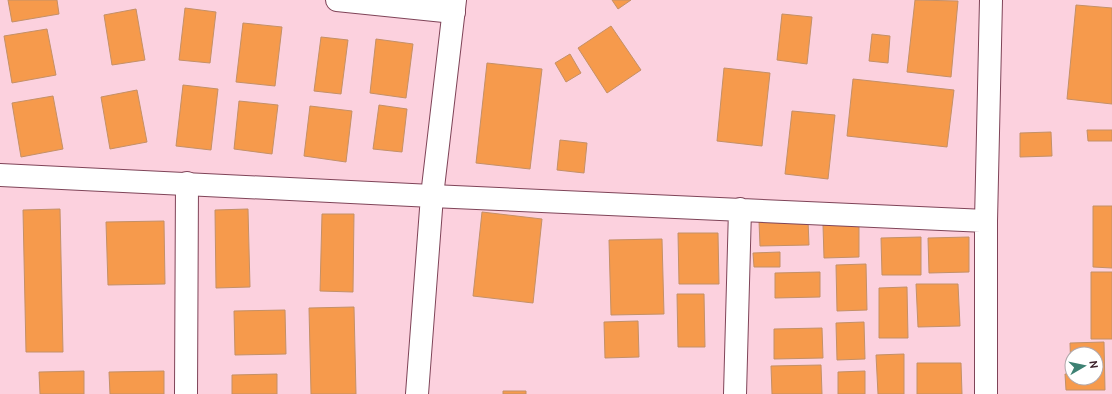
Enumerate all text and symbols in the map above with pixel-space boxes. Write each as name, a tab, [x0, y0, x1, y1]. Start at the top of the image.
north arrow	[1064, 346, 1104, 386]
text: N	[1086, 359, 1101, 369]

